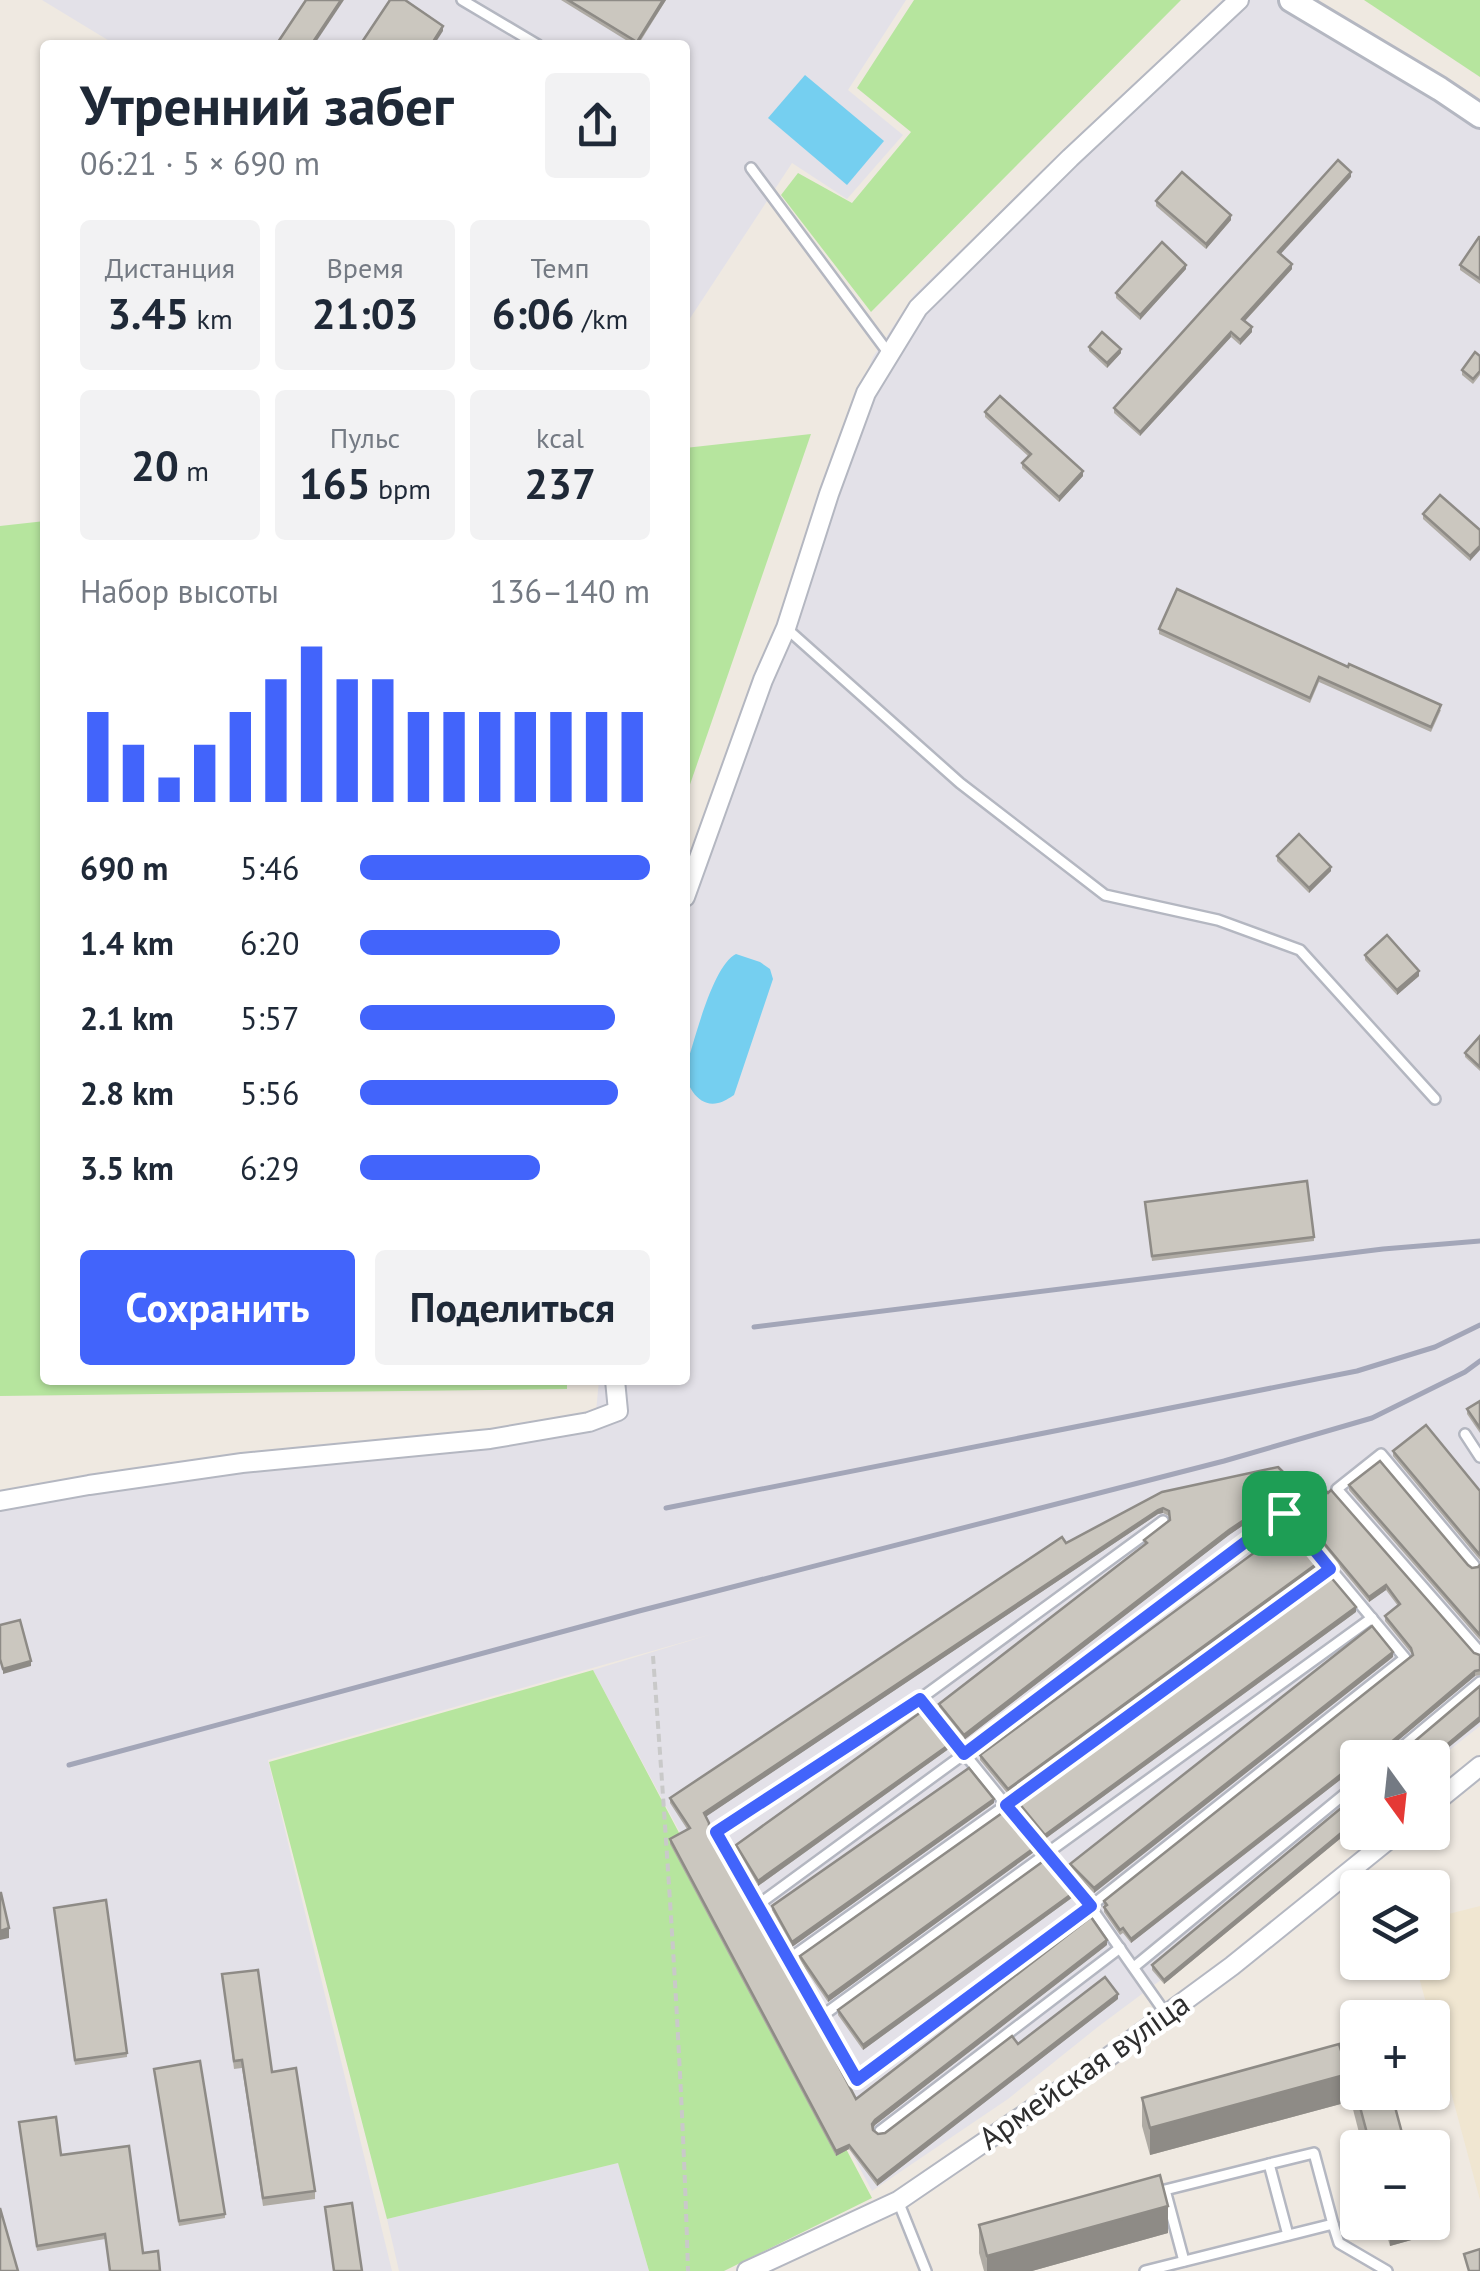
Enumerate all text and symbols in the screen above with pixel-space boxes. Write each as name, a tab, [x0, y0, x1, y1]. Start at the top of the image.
text: Утренний забег	[80, 69, 454, 140]
button: share	[545, 73, 650, 178]
text: 06:21 · 5 × 690 m	[80, 142, 320, 184]
text: Дистанция	[105, 249, 235, 286]
text: Время	[326, 249, 404, 286]
text: Темп	[530, 249, 590, 286]
text: 3.45	[107, 286, 189, 341]
text: 21:03	[312, 286, 418, 341]
text: 6:06	[492, 286, 575, 341]
text: km	[189, 300, 233, 337]
text: /km	[575, 300, 628, 337]
text: Пульс	[330, 419, 400, 456]
text: kcal	[536, 419, 584, 456]
text: 20	[131, 438, 179, 493]
text: m	[179, 452, 209, 489]
text: 165	[299, 456, 370, 511]
text: 237	[524, 456, 596, 511]
text: bpm	[370, 470, 431, 507]
text: Набор высоты	[80, 570, 279, 612]
text: 136–140 m	[490, 570, 650, 612]
text: 690 m	[80, 847, 168, 889]
text: 5:46	[240, 847, 299, 889]
text: 1.4 km	[80, 922, 174, 964]
text: 6:20	[240, 922, 299, 964]
text: 2.1 km	[80, 997, 174, 1039]
text: 5:57	[240, 997, 299, 1039]
text: 2.8 km	[80, 1072, 174, 1114]
text: 5:56	[240, 1072, 299, 1114]
text: 3.5 km	[80, 1147, 174, 1189]
text: 6:29	[240, 1147, 299, 1189]
button: Сохранить	[80, 1250, 355, 1365]
button: Поделиться	[375, 1250, 650, 1365]
pin	[1242, 1471, 1327, 1556]
icon: arrive	[1257, 1486, 1312, 1541]
north arrow	[1340, 1740, 1450, 1850]
map controls	[1340, 1740, 1450, 2240]
button: layers	[1340, 1870, 1450, 1980]
street label: Армейская вуліца	[970, 1982, 1197, 2159]
button: +	[1340, 2000, 1450, 2110]
button: −	[1340, 2130, 1450, 2240]

